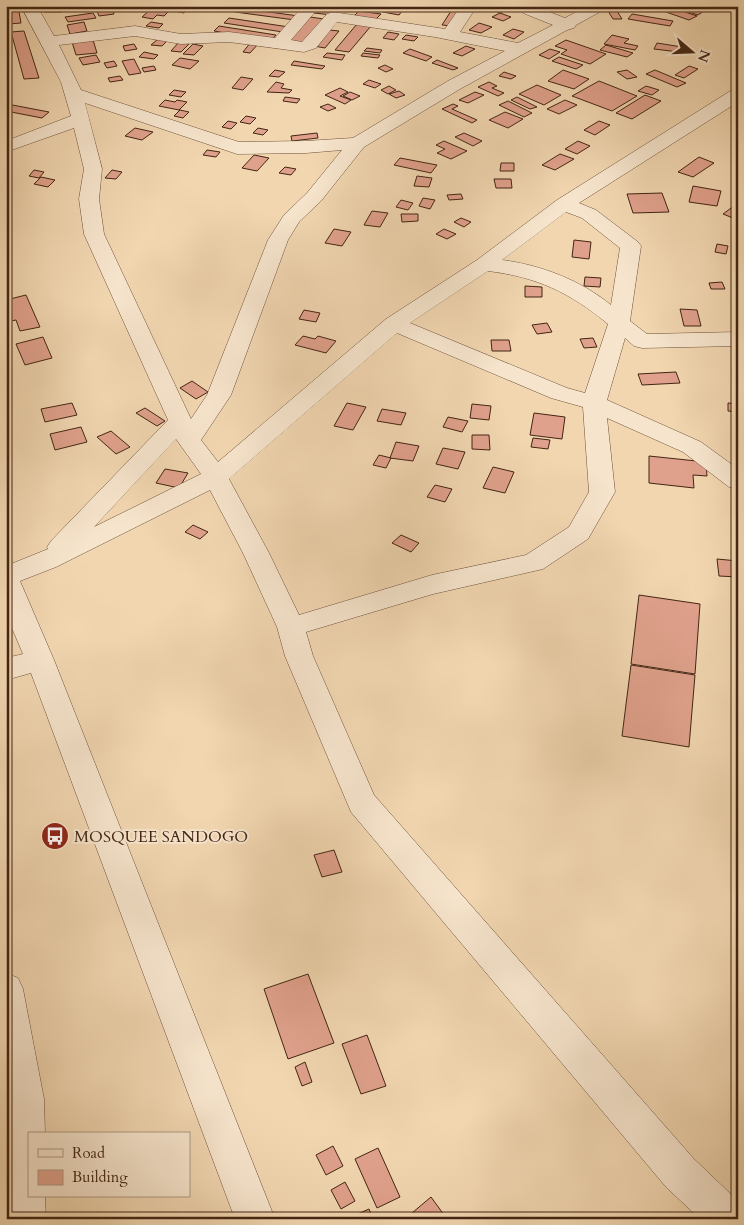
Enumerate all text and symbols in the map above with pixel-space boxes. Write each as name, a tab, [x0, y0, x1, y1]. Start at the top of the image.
north arrow	[666, 28, 716, 78]
text: N	[693, 47, 715, 65]
bus stop icon: MOSQUEE SANDOGO	[40, 821, 70, 851]
place label: MOSQUEE SANDOGO	[74, 826, 248, 848]
legend	[28, 1132, 190, 1198]
text: Road	[72, 1143, 105, 1163]
text: Building	[72, 1167, 128, 1187]

